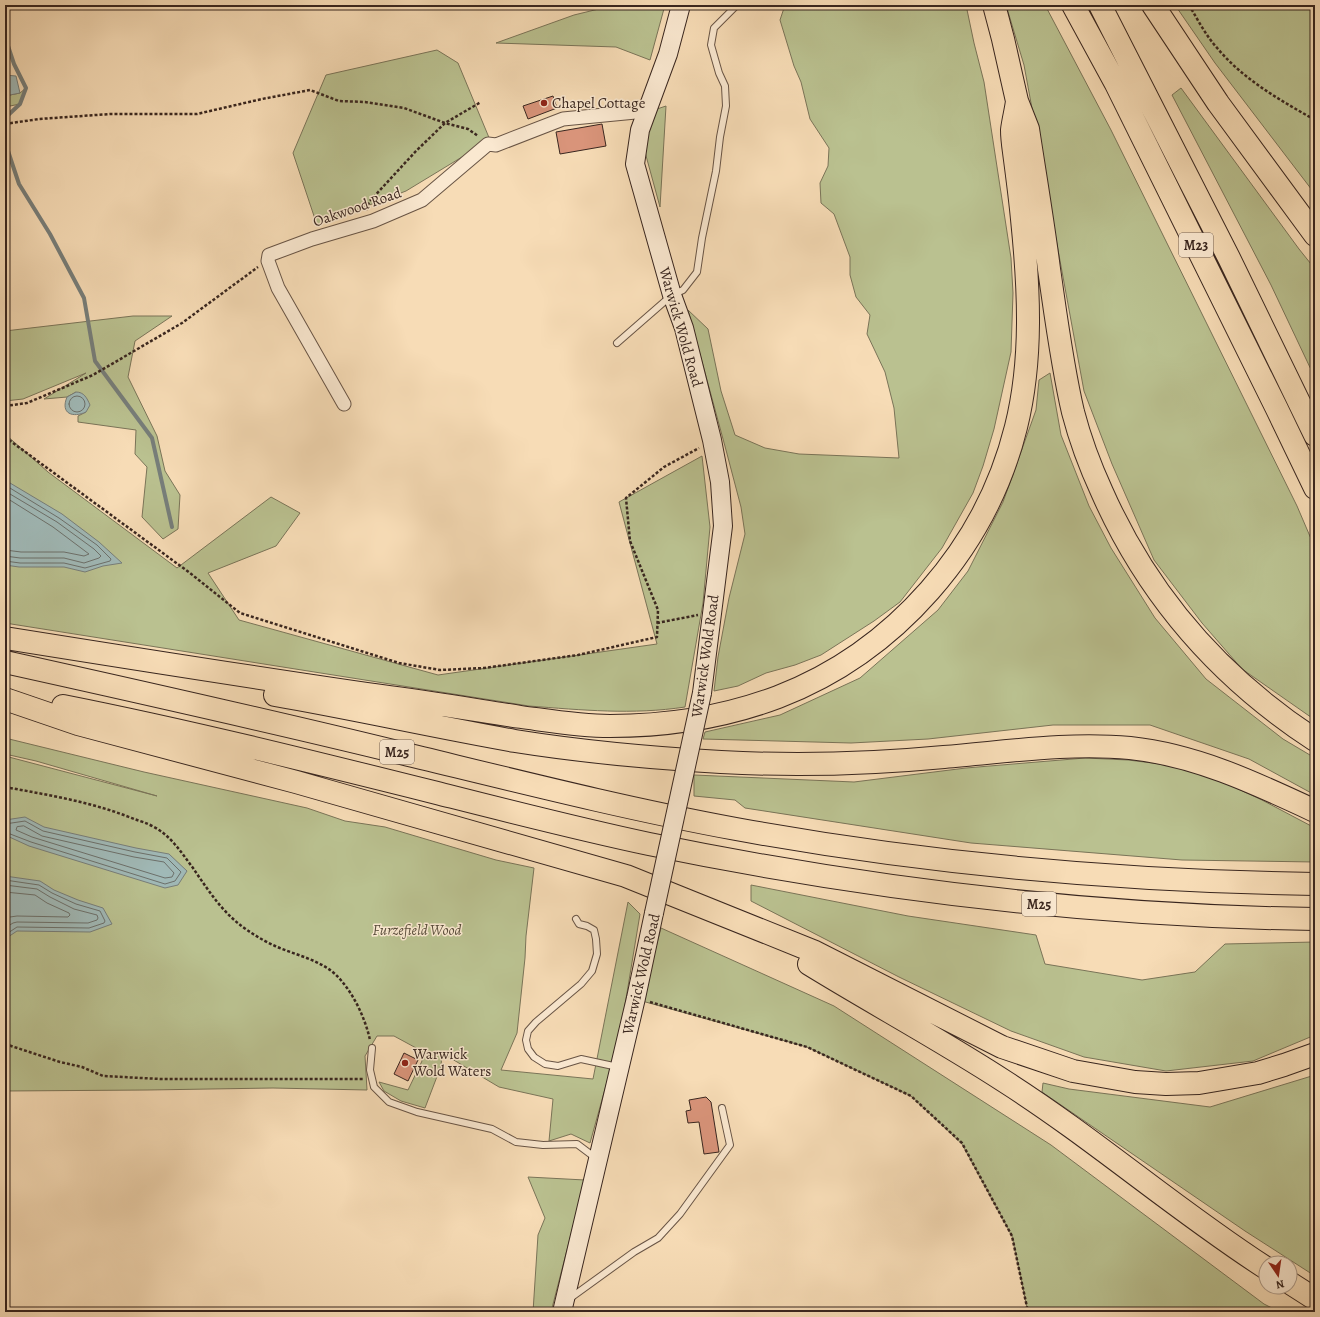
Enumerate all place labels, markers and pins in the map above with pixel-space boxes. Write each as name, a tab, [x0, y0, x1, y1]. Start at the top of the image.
place label: Chapel Cottage	[552, 93, 646, 113]
marker: Chapel Cottage	[539, 98, 549, 108]
place label: Warwick Wold Waters	[412, 1044, 491, 1081]
marker: Warwick Wold Waters	[400, 1058, 410, 1068]

